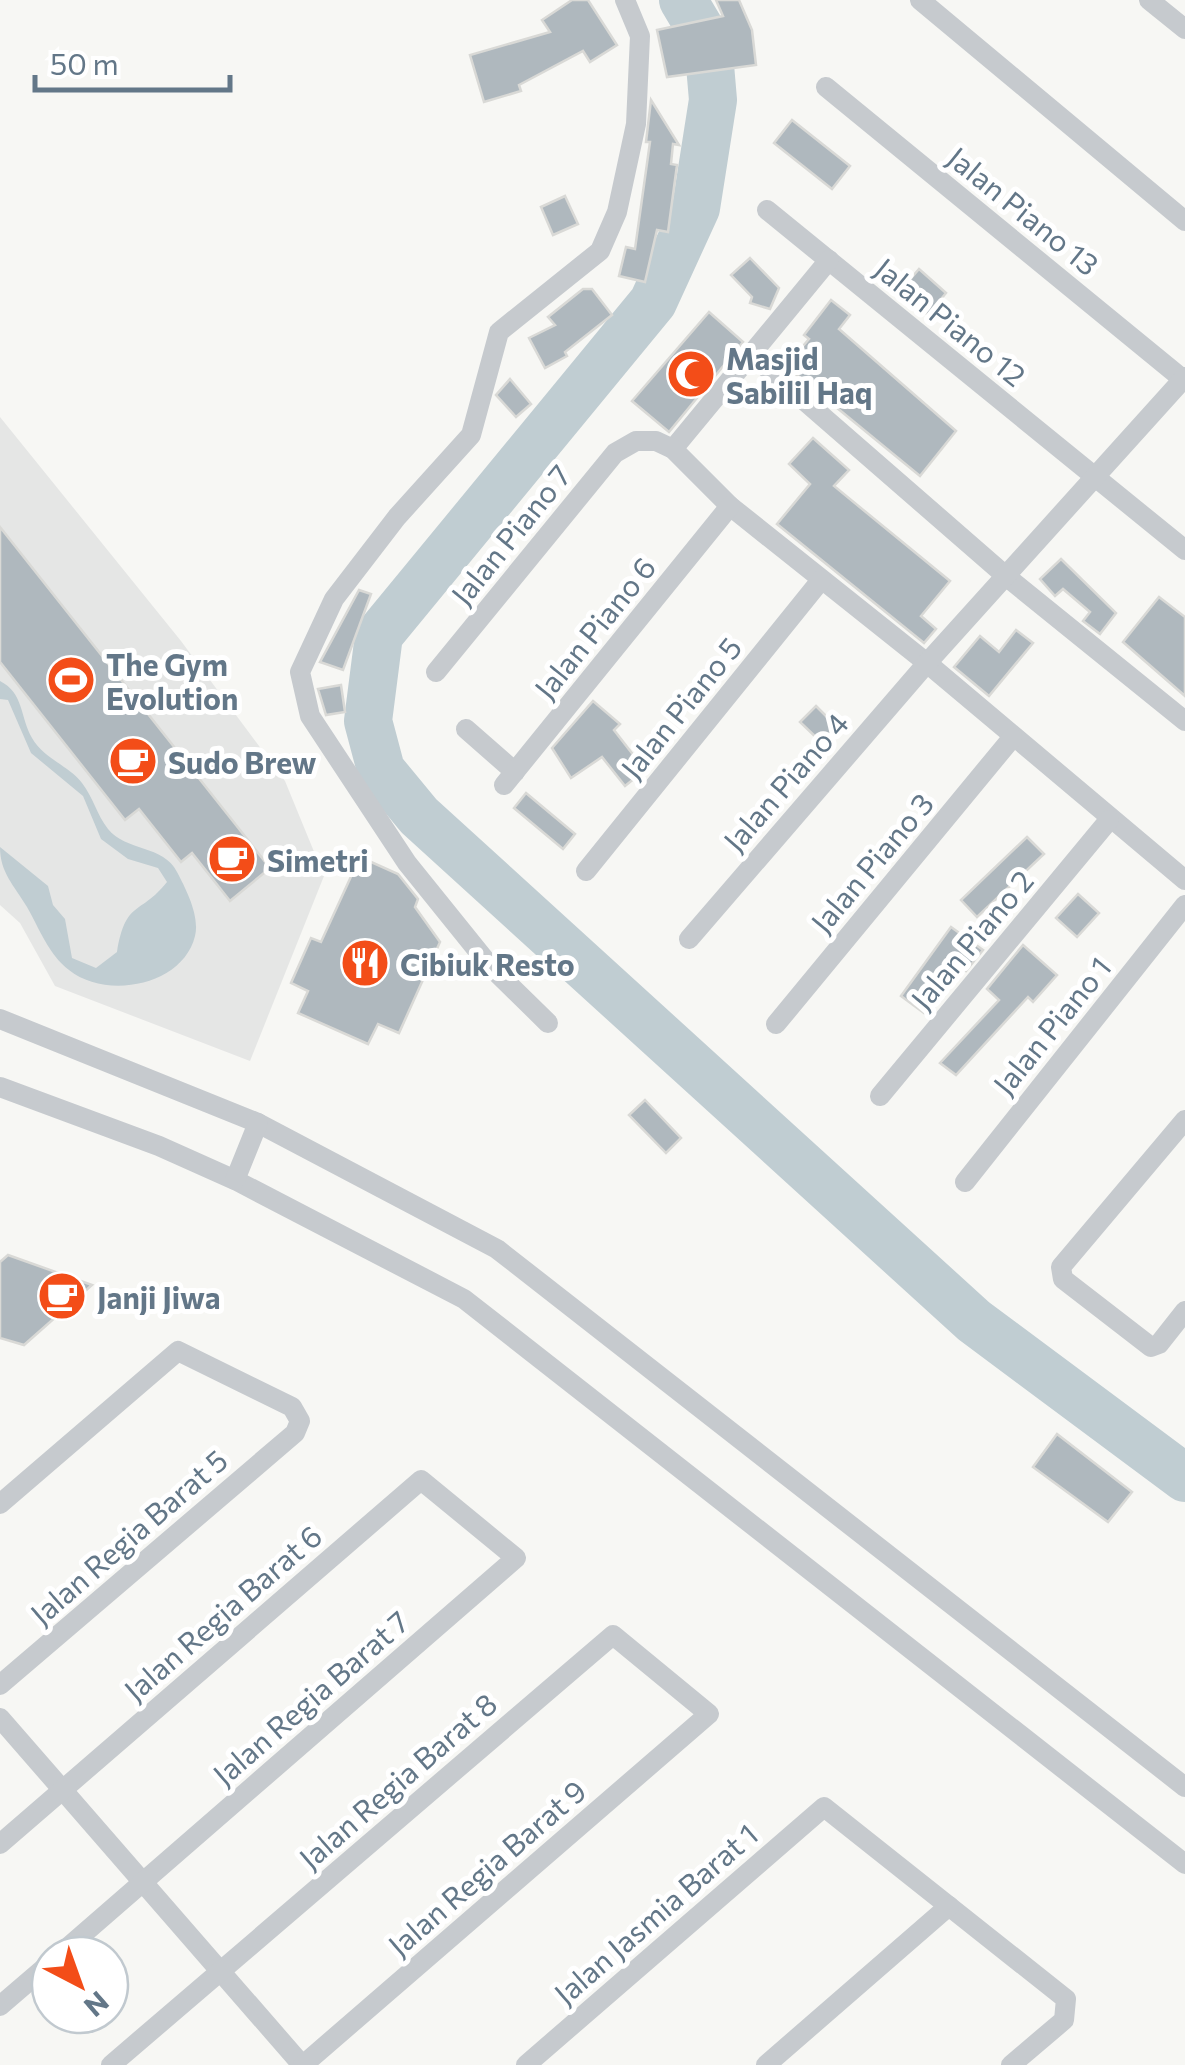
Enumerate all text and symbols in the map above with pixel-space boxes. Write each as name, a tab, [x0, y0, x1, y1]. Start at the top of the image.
scale bar	[35, 30, 230, 92]
text: 50 m	[50, 44, 119, 81]
street label: Jalan Piano 13	[941, 138, 1107, 282]
street label: Jalan Piano 12	[868, 249, 1034, 393]
place label: Masjid Sabilil Haq	[726, 339, 872, 410]
mosque icon: Masjid Sabilil Haq	[665, 348, 717, 400]
street label: Jalan Piano 7	[442, 456, 578, 612]
street label: Jalan Piano 6	[526, 549, 662, 705]
street label: Jalan Piano 5	[612, 629, 748, 785]
place label: The Gym Evolution	[106, 645, 238, 716]
sports icon: The Gym Evolution	[45, 654, 97, 706]
street label: Jalan Piano 4	[715, 704, 855, 858]
cafe icon: Sudo Brew	[107, 735, 159, 787]
place label: Sudo Brew	[168, 743, 316, 780]
street label: Jalan Piano 3	[802, 785, 940, 939]
cafe icon: Simetri	[206, 833, 258, 885]
place label: Simetri	[267, 841, 369, 878]
street label: Jalan Piano 2	[902, 862, 1040, 1016]
restaurant icon: Cibiuk Resto	[339, 937, 391, 989]
place label: Cibiuk Resto	[400, 945, 575, 982]
street label: Jalan Piano 1	[984, 949, 1118, 1101]
cafe icon: Janji Jiwa	[36, 1270, 88, 1322]
place label: Janji Jiwa	[97, 1278, 221, 1315]
street label: Jalan Regia Barat 5	[22, 1440, 234, 1632]
street label: Jalan Regia Barat 6	[116, 1516, 328, 1708]
street label: Jalan Regia Barat 7	[205, 1602, 415, 1792]
street label: Jalan Regia Barat 8	[291, 1684, 503, 1876]
street label: Jalan Regia Barat 9	[380, 1771, 592, 1963]
street label: Jalan Jasmia Barat 1	[546, 1815, 764, 2011]
north arrow	[30, 1935, 130, 2035]
text: N	[78, 1985, 116, 2024]

